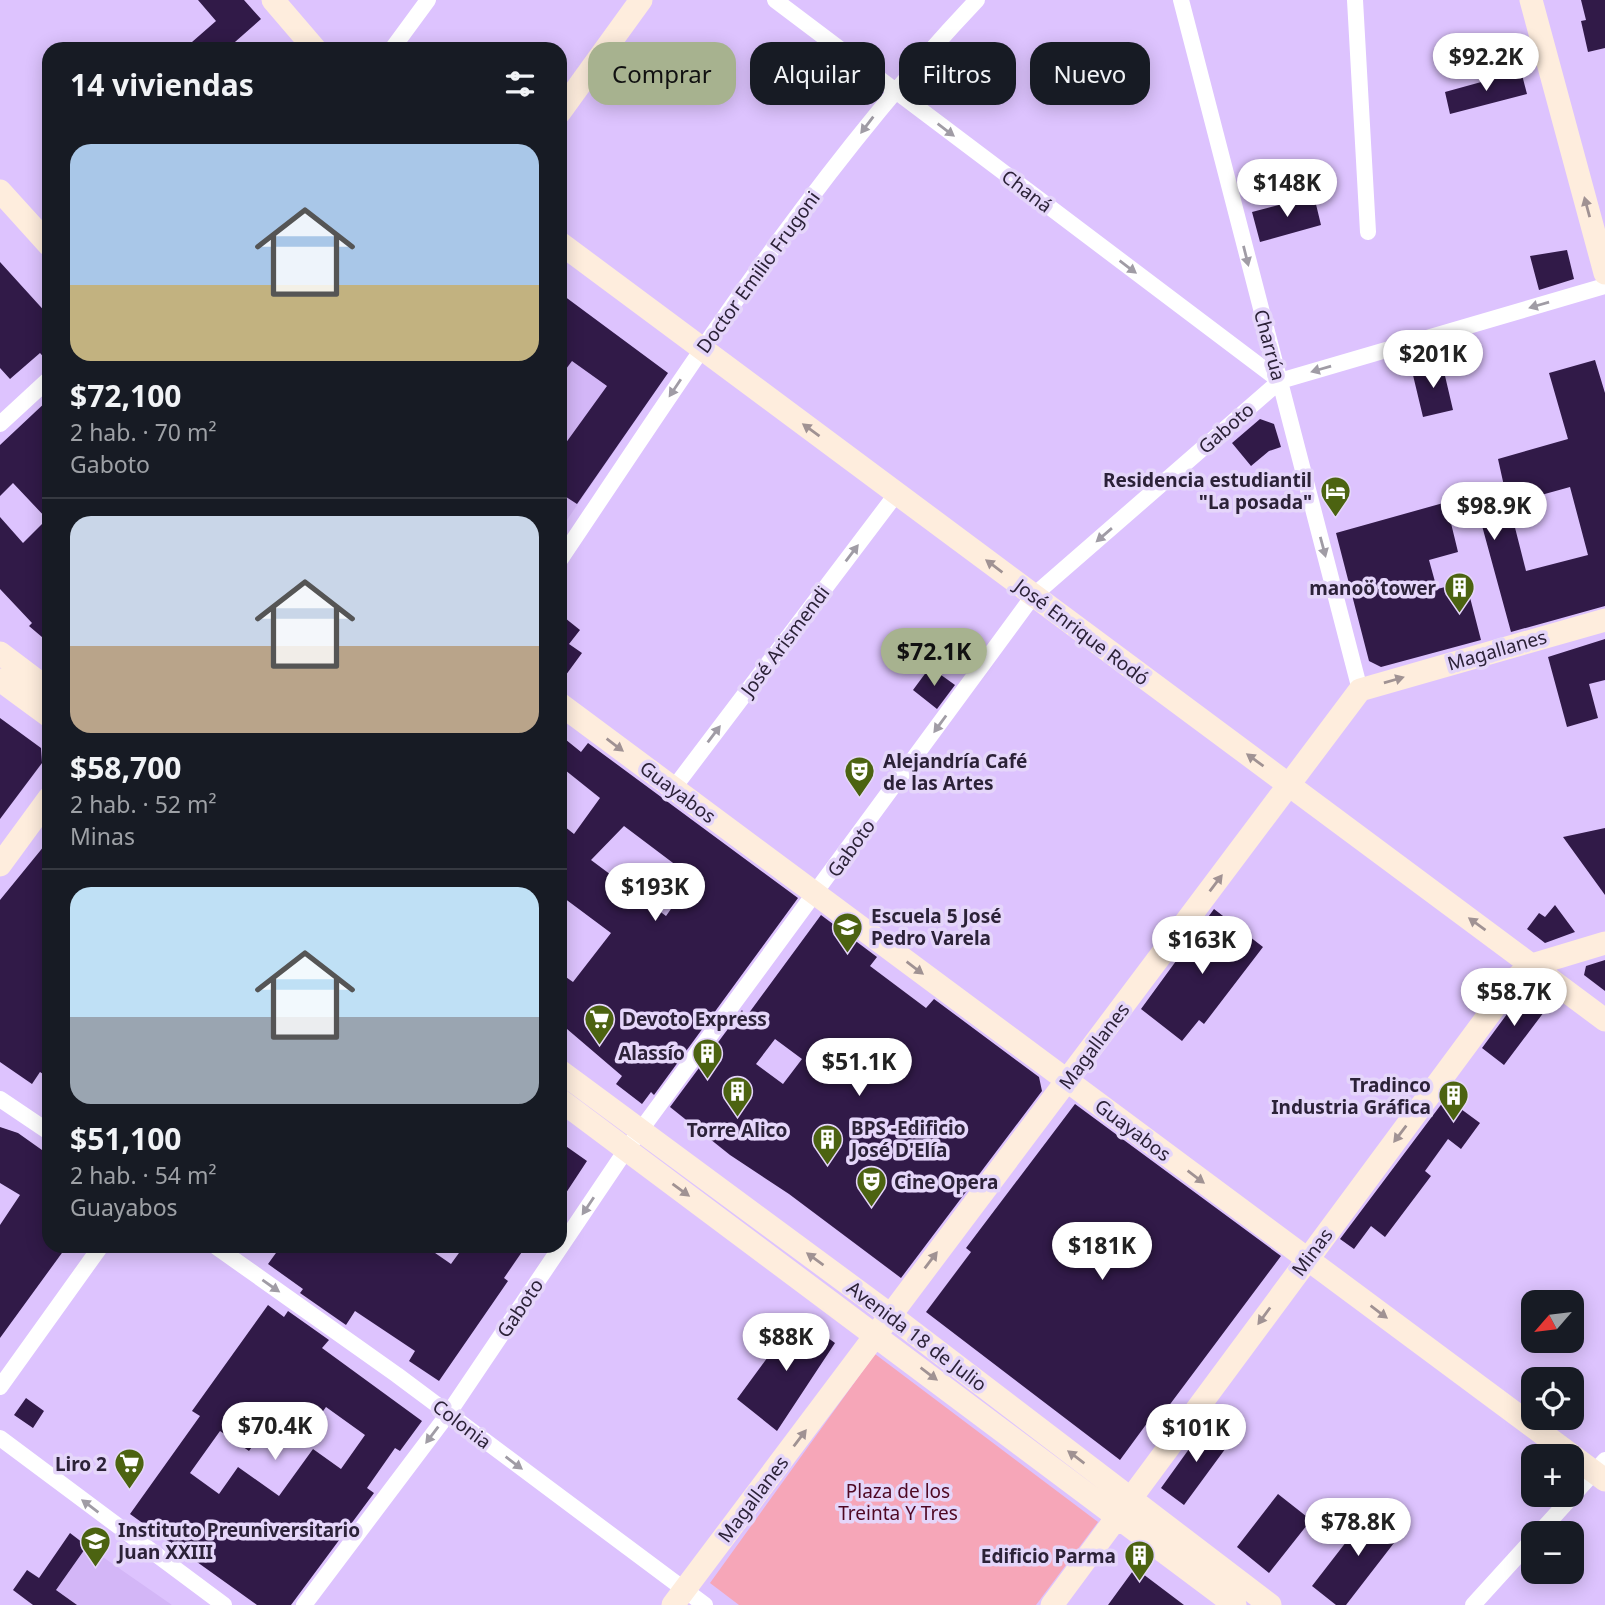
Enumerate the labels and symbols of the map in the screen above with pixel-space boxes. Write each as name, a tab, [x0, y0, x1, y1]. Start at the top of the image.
pin: $92.2K	[1429, 34, 1543, 93]
one-way arrow	[861, 116, 875, 134]
one-way arrow	[937, 123, 956, 137]
pin: $148K	[1238, 160, 1336, 219]
street label: Chaná	[996, 164, 1058, 218]
street label: Doctor Emilio Frugoni	[690, 186, 826, 358]
one-way arrow	[1581, 196, 1592, 218]
one-way arrow	[1241, 245, 1252, 267]
one-way arrow	[1119, 260, 1137, 274]
one-way arrow	[1529, 301, 1550, 311]
street label: Charrúa	[1248, 307, 1292, 383]
pin: $201K	[1384, 330, 1482, 390]
one-way arrow	[1310, 364, 1332, 375]
one-way arrow	[668, 379, 682, 397]
street label: Gaboto	[1193, 397, 1259, 459]
one-way arrow	[802, 423, 820, 437]
place label: Residencia estudiantil "La posada"	[1103, 467, 1312, 515]
hotel icon: Residencia estudiantil "La posada"	[1318, 474, 1352, 518]
pin: $98.9K	[1437, 482, 1551, 542]
one-way arrow	[1095, 527, 1113, 543]
one-way arrow	[1318, 536, 1329, 558]
one-way arrow	[844, 544, 858, 562]
one-way arrow	[985, 558, 1003, 573]
building icon: manoö tower	[1442, 571, 1476, 615]
street label: José Enrique Rodó	[1008, 572, 1155, 691]
place label: manoö tower	[1309, 575, 1436, 601]
street label: José Arismendi	[734, 580, 835, 703]
street label: Magallanes	[1444, 623, 1550, 677]
pin: $72.1K	[877, 628, 991, 688]
one-way arrow	[1383, 674, 1405, 685]
one-way arrow	[934, 715, 948, 733]
one-way arrow	[707, 726, 722, 744]
one-way arrow	[605, 738, 624, 752]
place label: Alejandría Café de las Artes	[883, 748, 1027, 796]
one-way arrow	[1246, 753, 1264, 767]
street label: Guayabos	[635, 755, 721, 829]
theatre icon: Alejandría Café de las Artes	[843, 755, 877, 799]
street label: Gaboto	[821, 814, 881, 882]
pin: $193K	[606, 864, 704, 923]
one-way arrow	[1209, 874, 1223, 892]
place label: Escuela 5 José Pedro Varela	[871, 903, 1002, 951]
school or university icon: Escuela 5 José Pedro Varela	[831, 910, 865, 954]
pin: $163K	[1153, 916, 1251, 976]
one-way arrow	[1468, 917, 1486, 931]
one-way arrow	[906, 961, 924, 975]
pin: $58.7K	[1457, 968, 1571, 1028]
street label: Magallanes	[1053, 997, 1135, 1095]
supermarket icon: Devoto Express	[582, 1002, 616, 1046]
place label: Devoto Express	[622, 1006, 767, 1032]
building icon: Alassío	[691, 1036, 725, 1080]
pin: $51.1K	[802, 1038, 916, 1098]
place label: Alassío	[618, 1040, 685, 1066]
place label: Tradinco Industria Gráfica	[1271, 1072, 1431, 1120]
building icon: Torre Alico	[720, 1074, 754, 1118]
building icon: Tradinco Industria Gráfica	[1437, 1079, 1471, 1123]
street label: Guayabos	[1090, 1093, 1176, 1167]
place label: BPS -Edificio José D'Elía	[849, 1115, 966, 1163]
place label: Torre Alico	[687, 1117, 787, 1143]
building icon: BPS -Edificio José D'Elía	[811, 1122, 845, 1166]
one-way arrow	[1392, 1124, 1407, 1142]
theatre icon: Cine Opera	[854, 1165, 888, 1209]
place label: Cine Opera	[894, 1169, 998, 1195]
one-way arrow	[1187, 1170, 1205, 1184]
one-way arrow	[672, 1183, 690, 1197]
one-way arrow	[582, 1197, 595, 1216]
pin: $181K	[1053, 1222, 1151, 1282]
street label: Minas	[1285, 1223, 1339, 1281]
one-way arrow	[923, 1251, 937, 1269]
one-way arrow	[806, 1252, 824, 1266]
street label: Gaboto	[491, 1273, 549, 1343]
street label: Avenida 18 de Julio	[842, 1275, 992, 1397]
one-way arrow	[262, 1278, 280, 1292]
north arrow	[1521, 1290, 1584, 1353]
one-way arrow	[1370, 1305, 1388, 1319]
one-way arrow	[1257, 1307, 1271, 1325]
pin: $88K	[745, 1314, 827, 1373]
one-way arrow	[920, 1367, 938, 1381]
street label: Colonia	[427, 1393, 497, 1455]
pin: $70.4K	[218, 1402, 332, 1462]
pin: $101K	[1147, 1404, 1245, 1464]
one-way arrow	[426, 1426, 440, 1444]
one-way arrow	[792, 1429, 806, 1447]
supermarket icon: Liro 2	[113, 1447, 147, 1491]
street label: Magallanes	[712, 1450, 794, 1548]
one-way arrow	[1068, 1450, 1086, 1465]
place label: Liro 2	[55, 1451, 107, 1477]
one-way arrow	[505, 1455, 523, 1469]
park label: Plaza de los Treinta Y Tres	[838, 1478, 958, 1526]
pin: $78.8K	[1301, 1498, 1415, 1558]
one-way arrow	[81, 1499, 99, 1513]
place label: Instituto Preuniversitario Juan XXIII	[116, 1517, 360, 1565]
school or university icon: Instituto Preuniversitario Juan XXIII	[78, 1524, 112, 1568]
building icon: Edificio Parma	[1122, 1539, 1156, 1583]
place label: Edificio Parma	[981, 1543, 1116, 1569]

